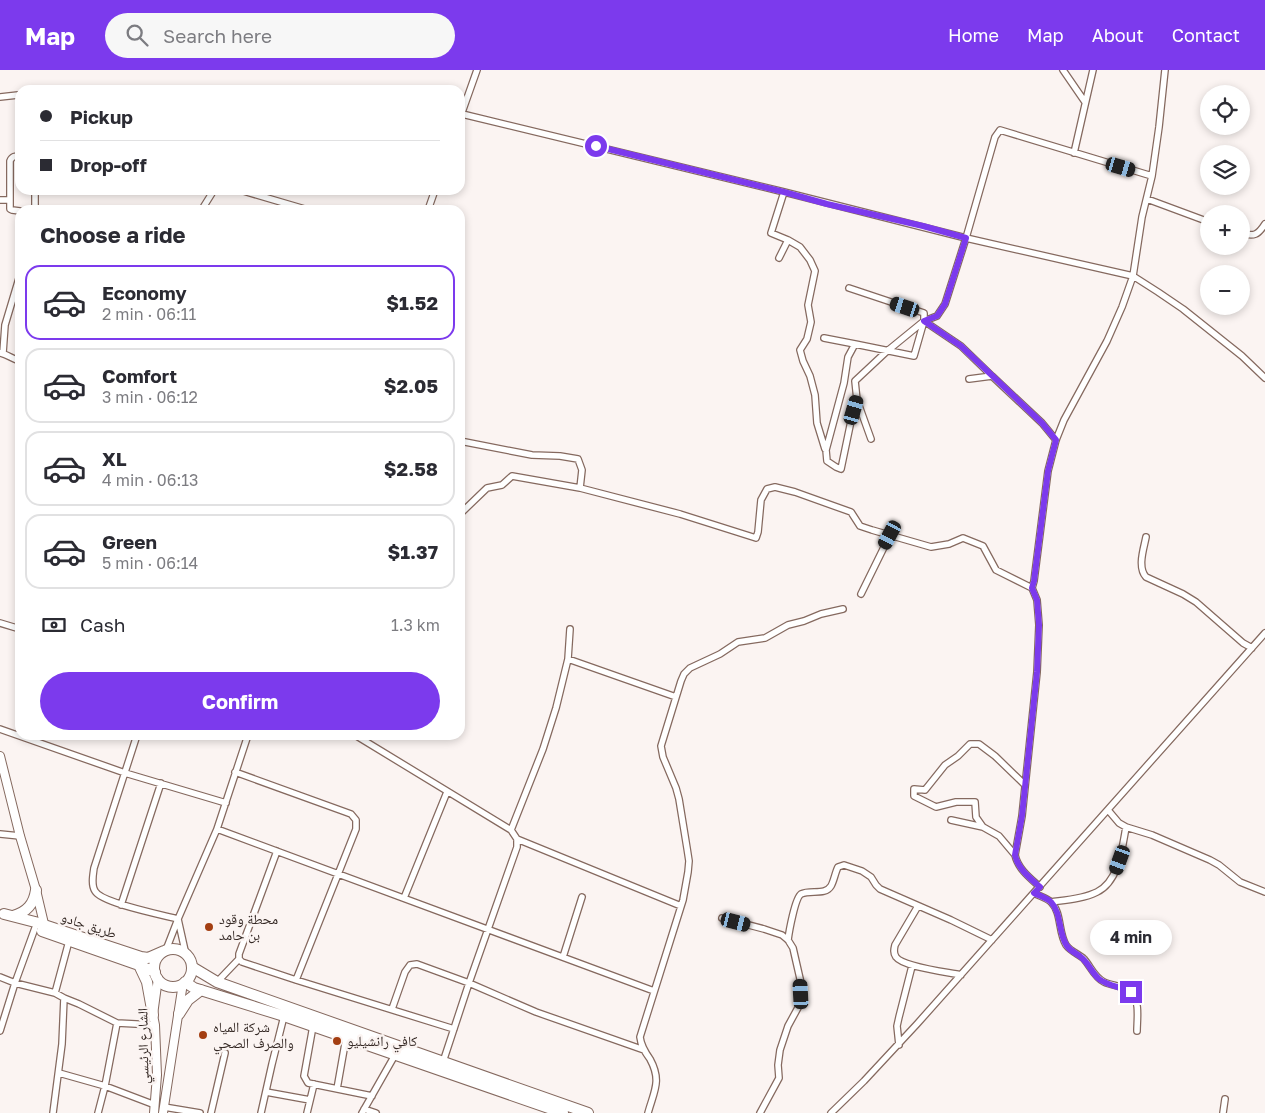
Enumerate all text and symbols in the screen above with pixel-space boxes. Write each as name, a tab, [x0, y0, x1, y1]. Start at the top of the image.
search box	[105, 13, 455, 58]
text: Map	[25, 21, 75, 50]
icon: search	[123, 21, 151, 49]
text: Search here	[163, 24, 272, 47]
text: Home	[948, 24, 999, 46]
text: Map	[1027, 24, 1064, 46]
text: About	[1092, 24, 1144, 46]
text: Contact	[1172, 24, 1240, 46]
map controls	[1200, 85, 1250, 315]
button: locate	[1200, 85, 1250, 135]
text: Pickup	[70, 105, 133, 128]
route start	[585, 135, 607, 157]
button: layers	[1200, 145, 1250, 195]
text: Drop-off	[70, 153, 147, 176]
car	[1104, 156, 1137, 178]
button: +	[1200, 205, 1250, 255]
text: Choose a ride	[40, 221, 186, 248]
button: −	[1200, 265, 1250, 315]
icon: car	[42, 280, 87, 325]
text: Economy	[102, 281, 187, 304]
text: $1.52	[386, 291, 438, 314]
car	[888, 295, 921, 319]
text: 2 min · 06:11	[102, 304, 196, 324]
icon: car	[42, 363, 87, 408]
text: Comfort	[102, 364, 177, 387]
text: $2.05	[384, 374, 438, 397]
text: 3 min · 06:12	[102, 387, 198, 407]
car	[842, 394, 865, 426]
icon: car	[42, 446, 87, 491]
text: XL	[102, 447, 127, 470]
text: $2.58	[384, 457, 438, 480]
text: 4 min · 06:13	[102, 470, 198, 490]
car	[876, 518, 903, 552]
icon: car	[42, 529, 87, 574]
text: Green	[102, 530, 157, 553]
text: $1.37	[387, 540, 438, 563]
text: 5 min · 06:14	[102, 553, 198, 573]
icon: cash	[40, 611, 68, 639]
text: Cash	[80, 613, 125, 636]
text: 1.3 km	[391, 615, 440, 635]
button: Confirm	[40, 672, 440, 730]
car	[1107, 843, 1132, 877]
street label: طريق جادو	[59, 908, 119, 943]
place label: محطة وقود بن حامد	[219, 910, 278, 944]
car	[719, 911, 752, 933]
callout: 4 min	[1090, 920, 1172, 954]
marker: محطة وقود بن حامد	[203, 921, 215, 933]
text: 4 min	[1110, 927, 1152, 947]
car	[792, 979, 809, 1009]
route end	[1120, 981, 1142, 1003]
street label: الشارع الرئيسي	[133, 1008, 155, 1084]
place label: شركة المياه والصرف الصحي	[213, 1018, 294, 1055]
marker: شركة المياه والصرف الصحي	[197, 1029, 209, 1041]
place label: كافي رانشيليو	[347, 1032, 417, 1053]
marker: كافي رانشيليو	[331, 1035, 343, 1047]

